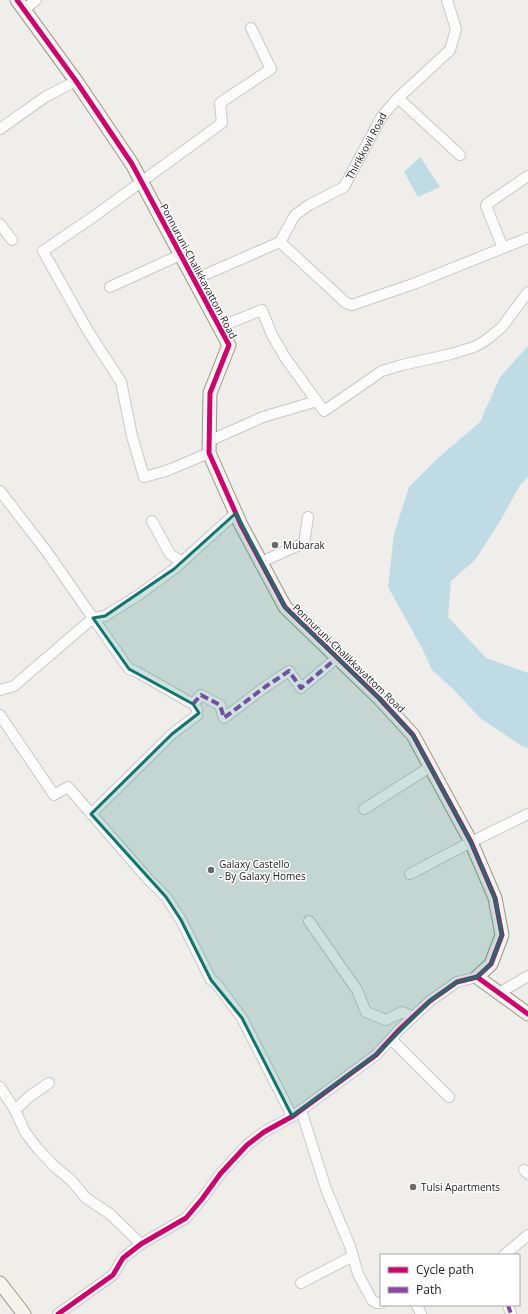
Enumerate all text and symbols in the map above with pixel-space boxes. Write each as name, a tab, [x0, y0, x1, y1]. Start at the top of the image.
street label: Thirikkovil Road	[342, 110, 390, 182]
street label: Ponnuruni-Chalikkavattom Road	[157, 201, 241, 341]
place label: Mubarak	[283, 538, 325, 552]
marker: Mubarak	[270, 540, 280, 550]
street label: Ponnuruni-Chalikkavattom Road	[290, 601, 408, 715]
place label: Galaxy Castello - By Galaxy Homes	[219, 857, 306, 883]
marker: Galaxy Castello - By Galaxy Homes	[206, 865, 216, 875]
place label: Tulsi Apartments	[421, 1180, 500, 1194]
marker: Tulsi Apartments	[408, 1182, 418, 1192]
legend	[380, 1254, 520, 1306]
text: Cycle path	[416, 1261, 474, 1278]
text: Path	[416, 1281, 442, 1298]

